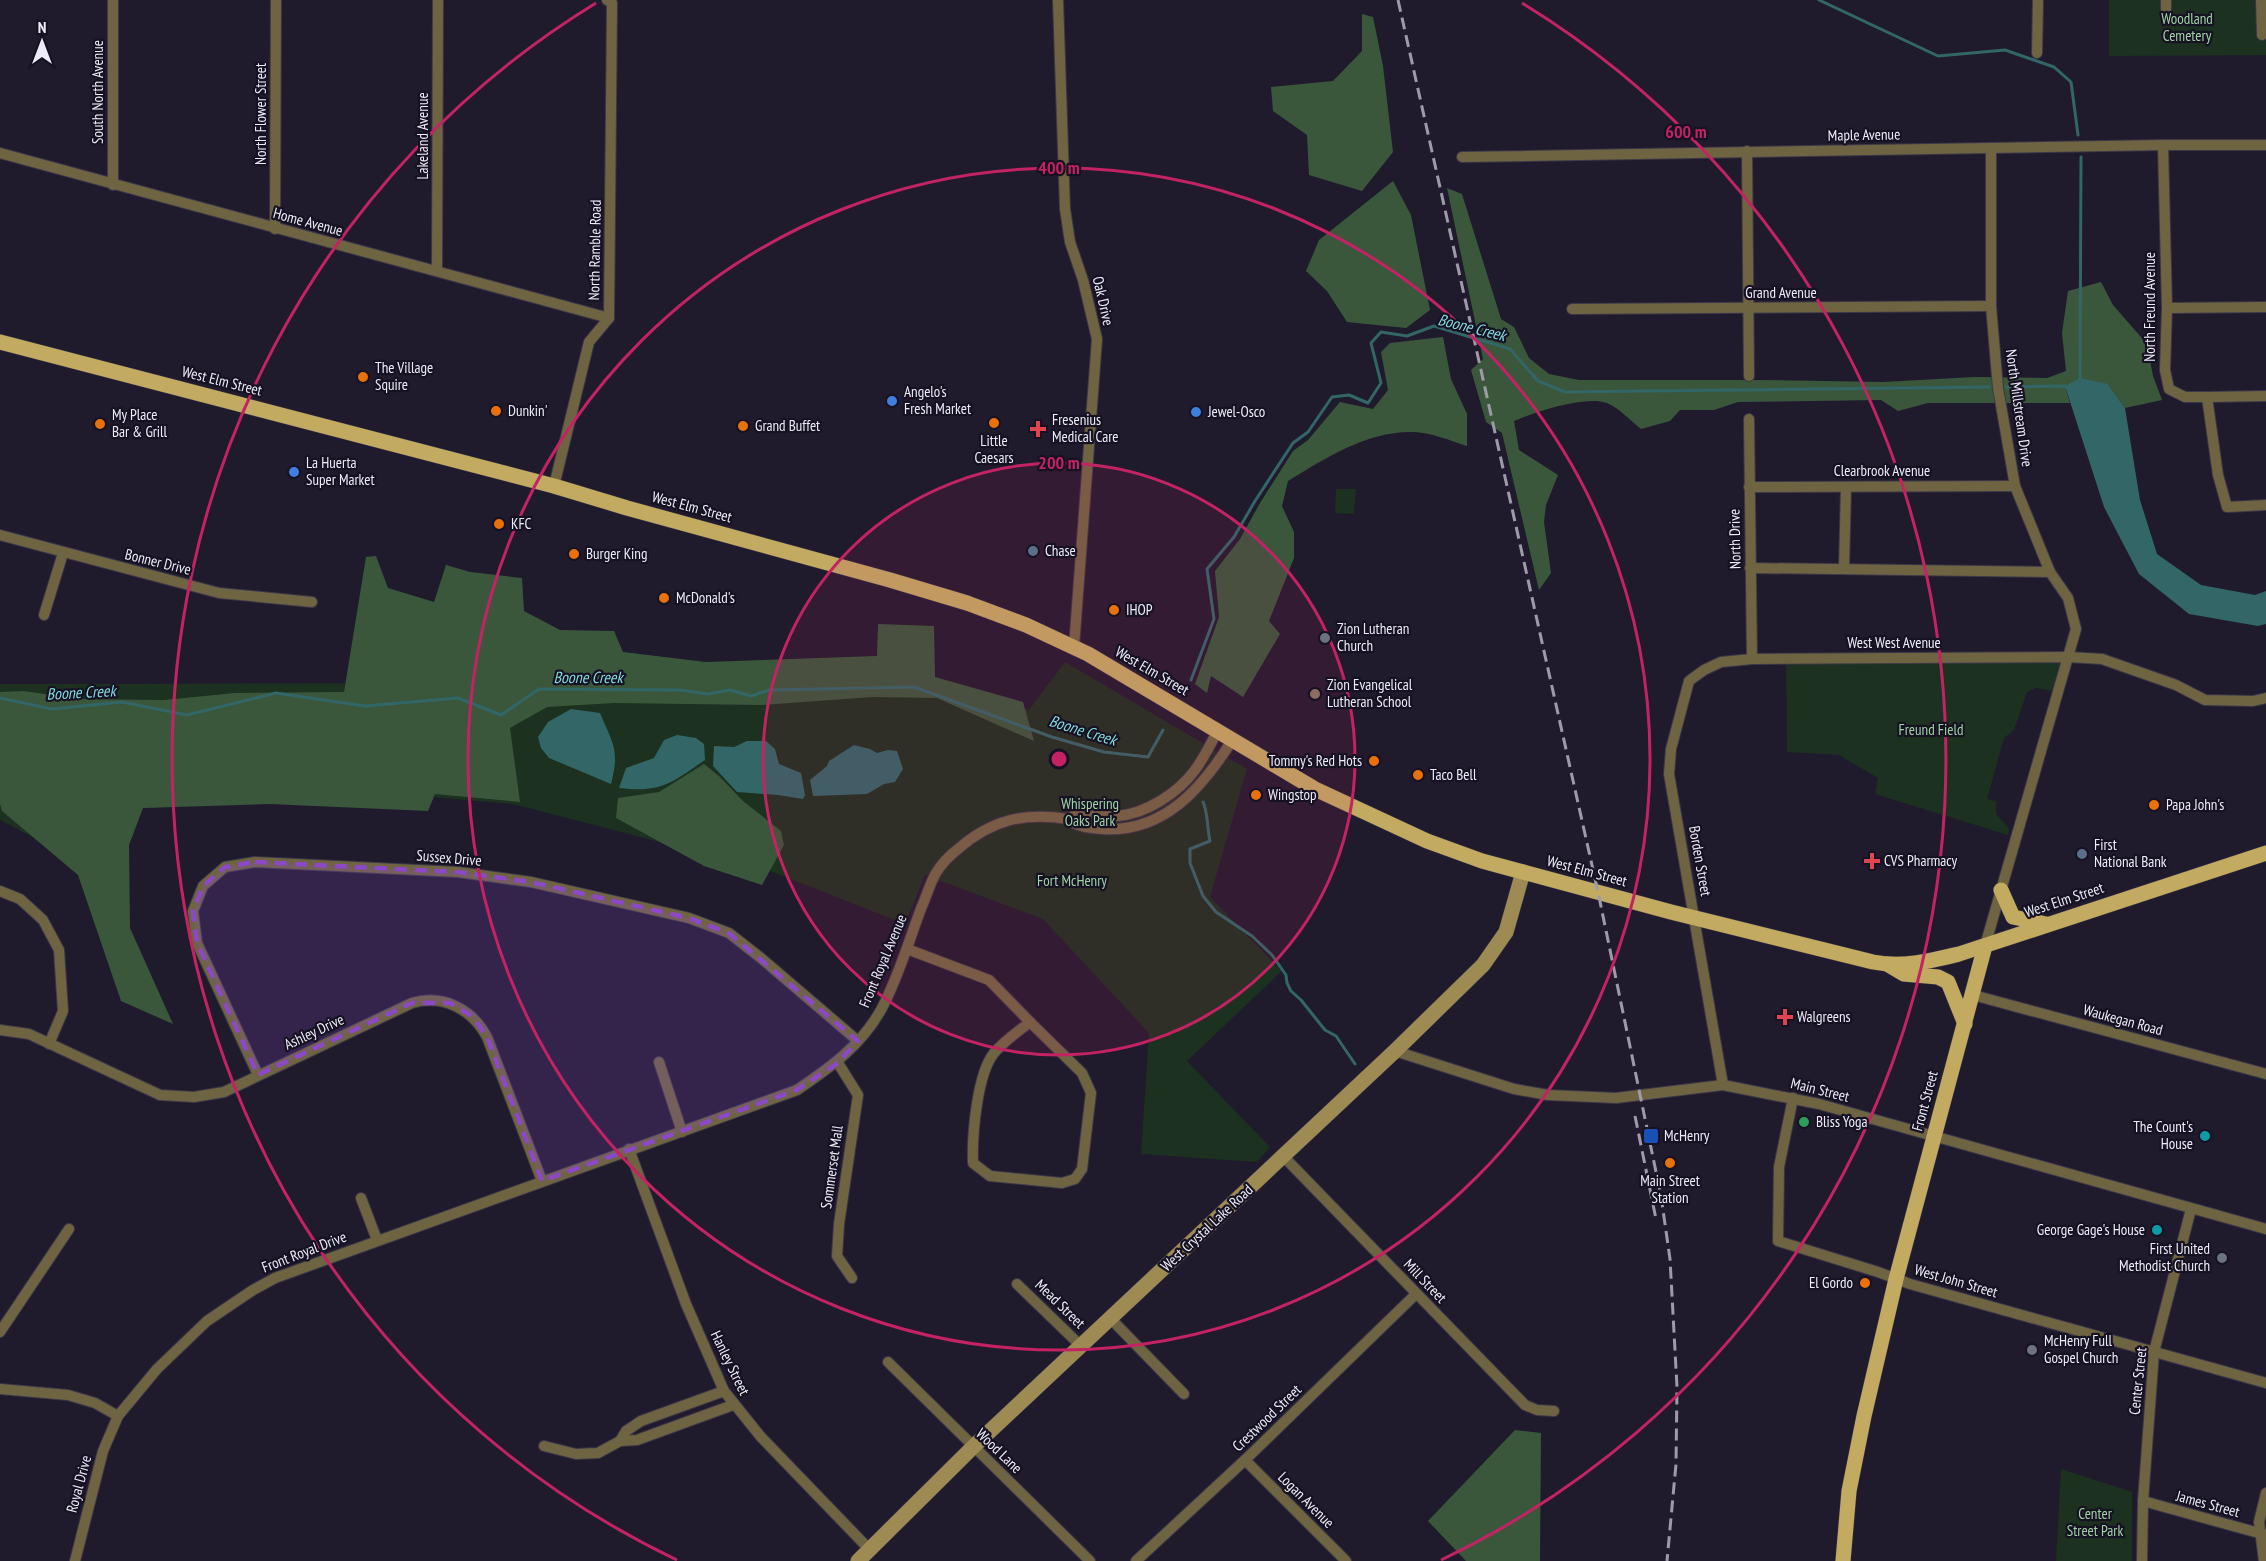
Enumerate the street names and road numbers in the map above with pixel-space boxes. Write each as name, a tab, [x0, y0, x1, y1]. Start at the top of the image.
street label: South North Avenue	[88, 40, 107, 144]
street label: North Flower Street	[251, 63, 270, 165]
street label: Lakeland Avenue	[413, 92, 432, 180]
street label: Maple Avenue	[1828, 124, 1900, 145]
street label: North Ramble Road	[584, 199, 605, 301]
street label: Home Avenue	[271, 203, 345, 240]
street label: North Freund Avenue	[2140, 252, 2159, 362]
street label: Oak Drive	[1089, 274, 1118, 327]
street label: Grand Avenue	[1745, 283, 1817, 302]
street label: North Millstream Drive	[2002, 348, 2037, 468]
street label: West Elm Street	[180, 361, 264, 400]
street label: Clearbrook Avenue	[1834, 461, 1930, 480]
street label: West Elm Street	[650, 487, 734, 526]
street label: North Drive	[1724, 509, 1745, 569]
street label: Bonner Drive	[123, 544, 193, 579]
street label: West West Avenue	[1847, 633, 1941, 652]
street label: West Elm Street	[1112, 642, 1193, 699]
street label: Borden Street	[1685, 824, 1716, 898]
street label: Sussex Drive	[416, 845, 482, 870]
street label: West Elm Street	[1545, 851, 1629, 890]
street label: West Elm Street	[2022, 878, 2106, 921]
street label: Front Royal Avenue	[854, 911, 911, 1010]
street label: Waukegan Road	[2081, 1000, 2165, 1039]
street label: Ashley Drive	[281, 1009, 347, 1054]
street label: Front Street	[1907, 1069, 1942, 1133]
street label: Main Street	[1789, 1073, 1851, 1106]
street label: Sommerset Mall	[816, 1124, 847, 1210]
street label: West Crystal Lake Road	[1157, 1180, 1257, 1275]
street label: Front Royal Drive	[259, 1227, 349, 1276]
street label: Mill Street	[1400, 1255, 1451, 1307]
street label: West John Street	[1912, 1260, 2000, 1301]
street label: Mead Street	[1031, 1275, 1089, 1332]
street label: Hanley Street	[707, 1327, 754, 1398]
street label: Center Street	[2125, 1346, 2150, 1416]
street label: Crestwood Street	[1228, 1380, 1305, 1455]
street label: Wood Lane	[972, 1424, 1026, 1477]
street label: Royal Drive	[62, 1453, 95, 1515]
street label: Logan Avenue	[1274, 1468, 1338, 1532]
street label: James Street	[2173, 1486, 2242, 1521]

